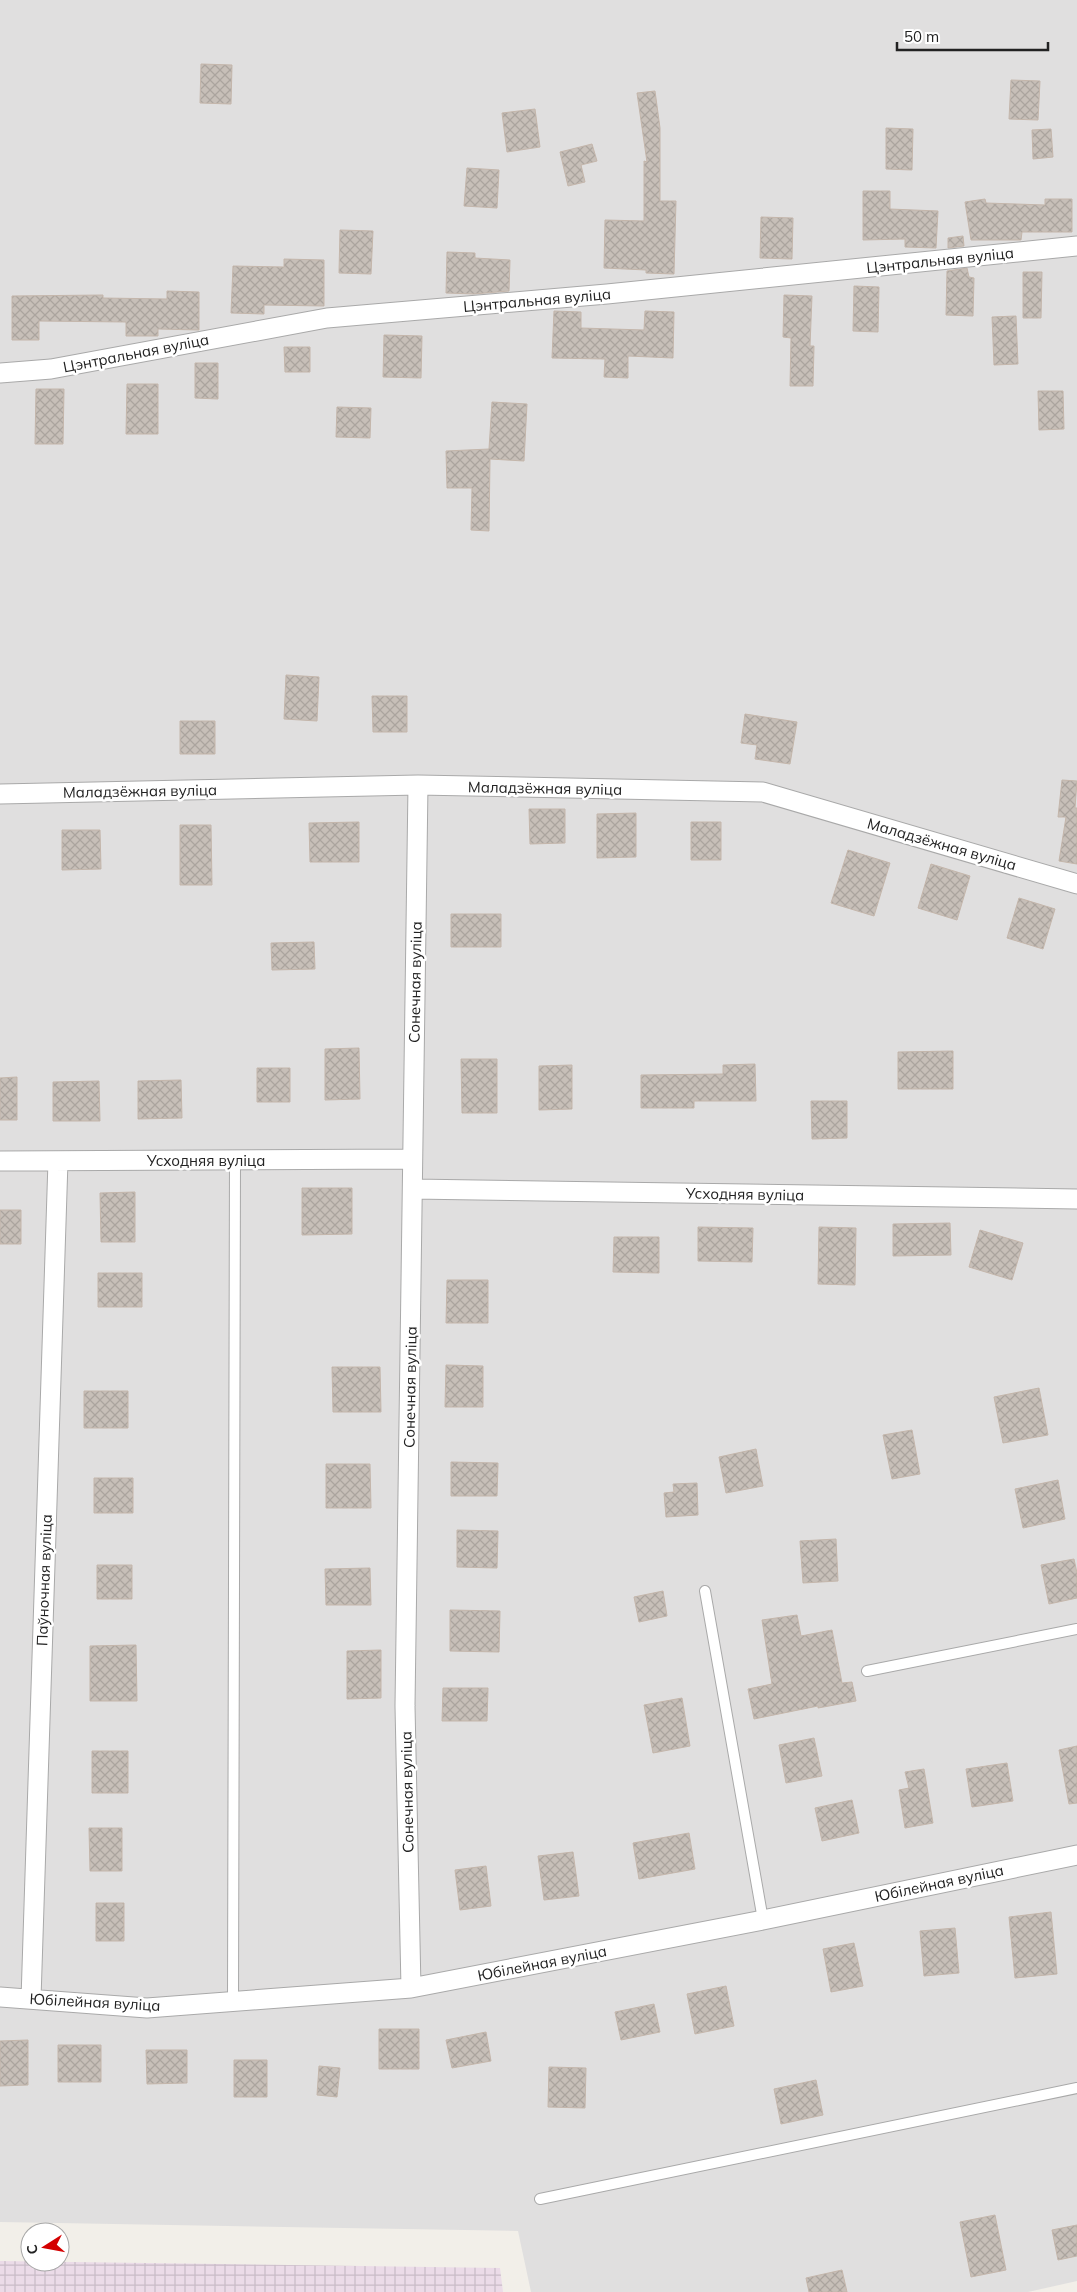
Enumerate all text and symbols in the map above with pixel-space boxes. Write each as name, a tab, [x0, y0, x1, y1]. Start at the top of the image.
scale bar	[897, 20, 1048, 52]
text: 50 m	[904, 27, 939, 46]
street label: Цэнтральная вуліца	[865, 243, 1015, 277]
street label: Цэнтральная вуліца	[462, 284, 612, 316]
street label: Цэнтральная вуліца	[61, 330, 211, 376]
street label: Маладзёжная вуліца	[468, 777, 622, 799]
street label: Маладзёжная вуліца	[63, 780, 217, 802]
street label: Маладзёжная вуліца	[865, 814, 1019, 874]
street label: Сонечная вуліца	[404, 921, 426, 1043]
street label: Усходняя вуліца	[146, 1151, 265, 1170]
street label: Усходняя вуліца	[685, 1183, 804, 1205]
street label: Сонечная вуліца	[399, 1326, 421, 1448]
street label: Паўночная вуліца	[32, 1514, 56, 1646]
street label: Сонечная вуліца	[396, 1731, 418, 1853]
street label: Юбілейная вуліца	[873, 1860, 1005, 1906]
street label: Юбілейная вуліца	[476, 1941, 608, 1985]
street label: Юбілейная вуліца	[29, 1989, 161, 2015]
north arrow	[20, 2222, 70, 2272]
text: С	[22, 2243, 42, 2256]

